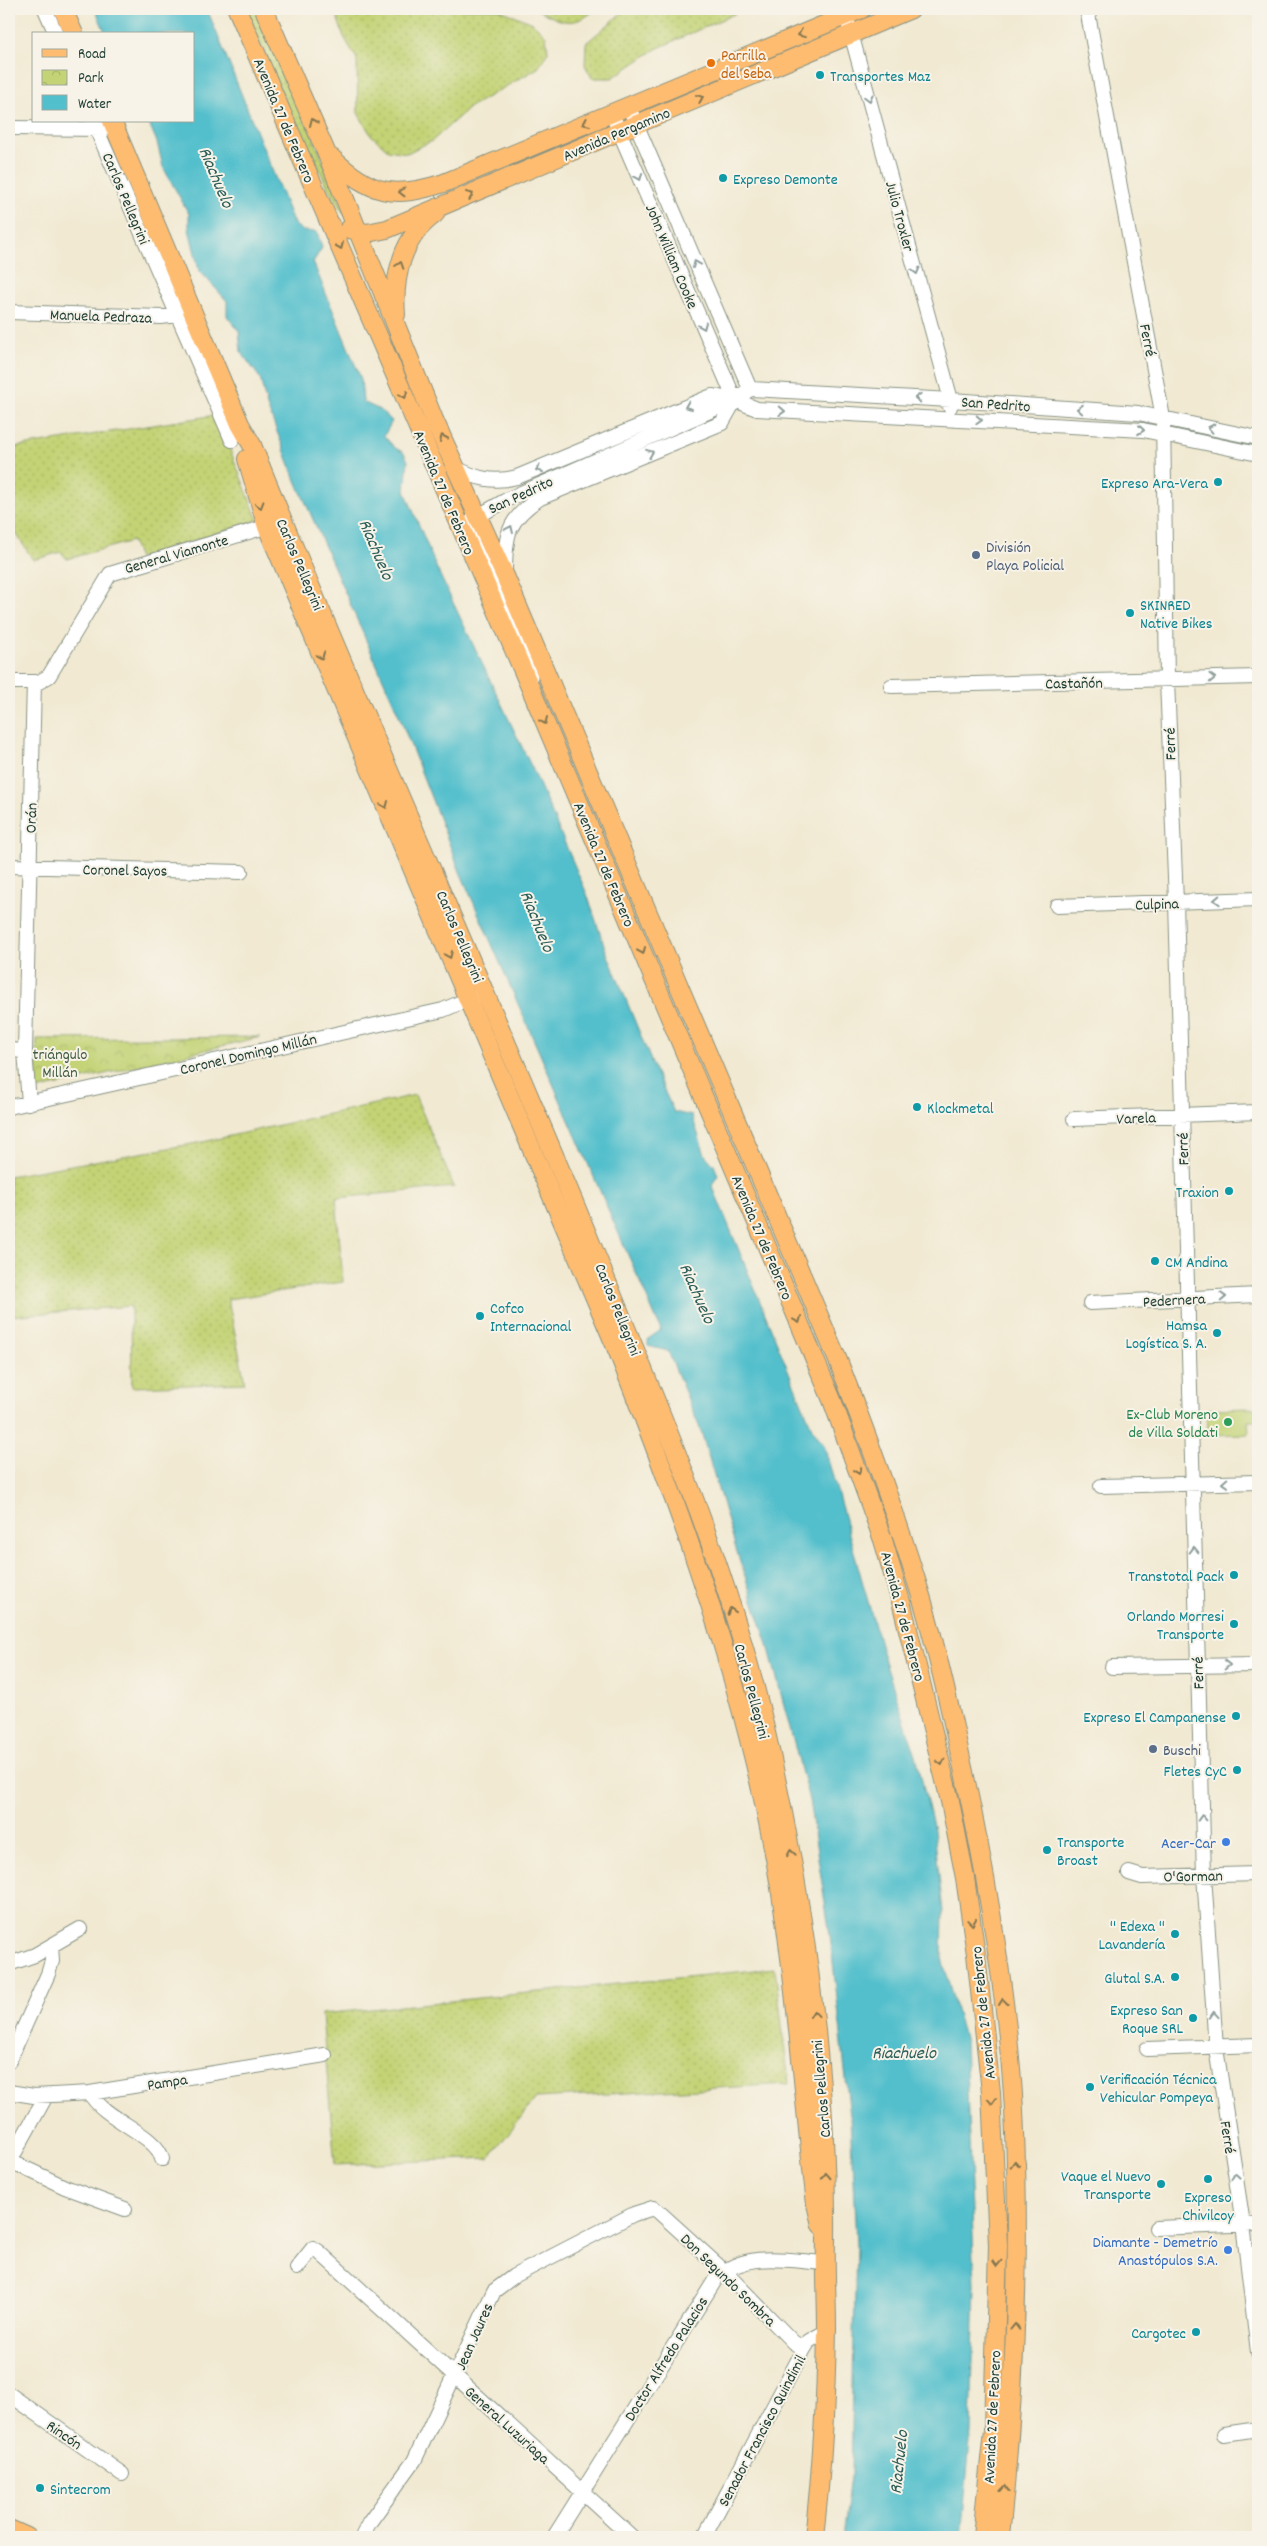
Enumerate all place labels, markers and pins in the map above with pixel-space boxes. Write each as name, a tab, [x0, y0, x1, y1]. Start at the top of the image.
place label: Parrilla del Seba	[721, 45, 772, 86]
marker: Parrilla del Seba	[705, 57, 717, 69]
place label: Transportes Maz	[830, 66, 931, 89]
marker: Transportes Maz	[814, 69, 826, 81]
place label: Expreso Demonte	[733, 169, 838, 192]
marker: Expreso Demonte	[717, 172, 729, 184]
place label: Expreso Ara-Vera	[1101, 473, 1208, 496]
marker: Expreso Ara-Vera	[1212, 476, 1224, 488]
place label: División Playa Policial	[986, 537, 1064, 578]
marker: División Playa Policial	[970, 549, 982, 561]
place label: SKINRED Native Bikes	[1140, 595, 1213, 636]
marker: SKINRED Native Bikes	[1124, 607, 1136, 619]
place label: Klockmetal	[927, 1098, 994, 1121]
marker: Klockmetal	[911, 1101, 923, 1113]
place label: Traxion	[1176, 1182, 1219, 1205]
marker: Traxion	[1223, 1185, 1235, 1197]
place label: CM Andina	[1165, 1252, 1228, 1275]
marker: CM Andina	[1149, 1255, 1161, 1267]
place label: Cofco Internacional	[490, 1298, 572, 1339]
marker: Cofco Internacional	[474, 1310, 486, 1322]
place label: Hamsa Logística S. A.	[1125, 1315, 1207, 1356]
marker: Hamsa Logística S. A.	[1211, 1327, 1223, 1339]
place label: Ex-Club Moreno de Villa Soldati	[1126, 1404, 1218, 1445]
marker: Ex-Club Moreno de Villa Soldati	[1222, 1416, 1234, 1428]
place label: Transtotal Pack	[1128, 1566, 1224, 1589]
marker: Transtotal Pack	[1228, 1569, 1240, 1581]
place label: Orlando Morresi Transporte	[1127, 1606, 1224, 1647]
marker: Orlando Morresi Transporte	[1228, 1618, 1240, 1630]
place label: Expreso El Campanense	[1083, 1707, 1226, 1730]
marker: Expreso El Campanense	[1230, 1710, 1242, 1722]
place label: Buschi	[1163, 1740, 1201, 1763]
marker: Buschi	[1147, 1743, 1159, 1755]
place label: Fletes CyC	[1163, 1761, 1227, 1784]
marker: Fletes CyC	[1231, 1764, 1243, 1776]
place label: Transporte Broast	[1057, 1832, 1124, 1873]
place label: Acer-Car	[1161, 1833, 1216, 1856]
marker: Acer-Car	[1220, 1836, 1232, 1848]
marker: Transporte Broast	[1041, 1844, 1053, 1856]
place label: '' Edexa '' Lavandería	[1098, 1916, 1165, 1957]
marker: '' Edexa '' Lavandería	[1169, 1928, 1181, 1940]
place label: Glutal S.A.	[1104, 1968, 1165, 1991]
marker: Glutal S.A.	[1169, 1971, 1181, 1983]
place label: Expreso San Roque SRL	[1110, 2000, 1183, 2041]
marker: Expreso San Roque SRL	[1187, 2012, 1199, 2024]
place label: Verificación Técnica Vehicular Pompeya	[1100, 2069, 1217, 2110]
marker: Verificación Técnica Vehicular Pompeya	[1084, 2081, 1096, 2093]
place label: Vaque el Nuevo Transporte	[1061, 2166, 1151, 2207]
marker: Expreso Chivilcoy	[1202, 2173, 1214, 2185]
marker: Vaque el Nuevo Transporte	[1155, 2178, 1167, 2190]
place label: Expreso Chivilcoy	[1182, 2187, 1234, 2228]
place label: Diamante - Demetrío Anastópulos S.A.	[1092, 2232, 1218, 2273]
marker: Diamante - Demetrío Anastópulos S.A.	[1222, 2244, 1234, 2256]
place label: Cargotec	[1131, 2323, 1186, 2346]
marker: Cargotec	[1190, 2326, 1202, 2338]
place label: Sintecrom	[50, 2479, 111, 2502]
marker: Sintecrom	[34, 2482, 46, 2494]

